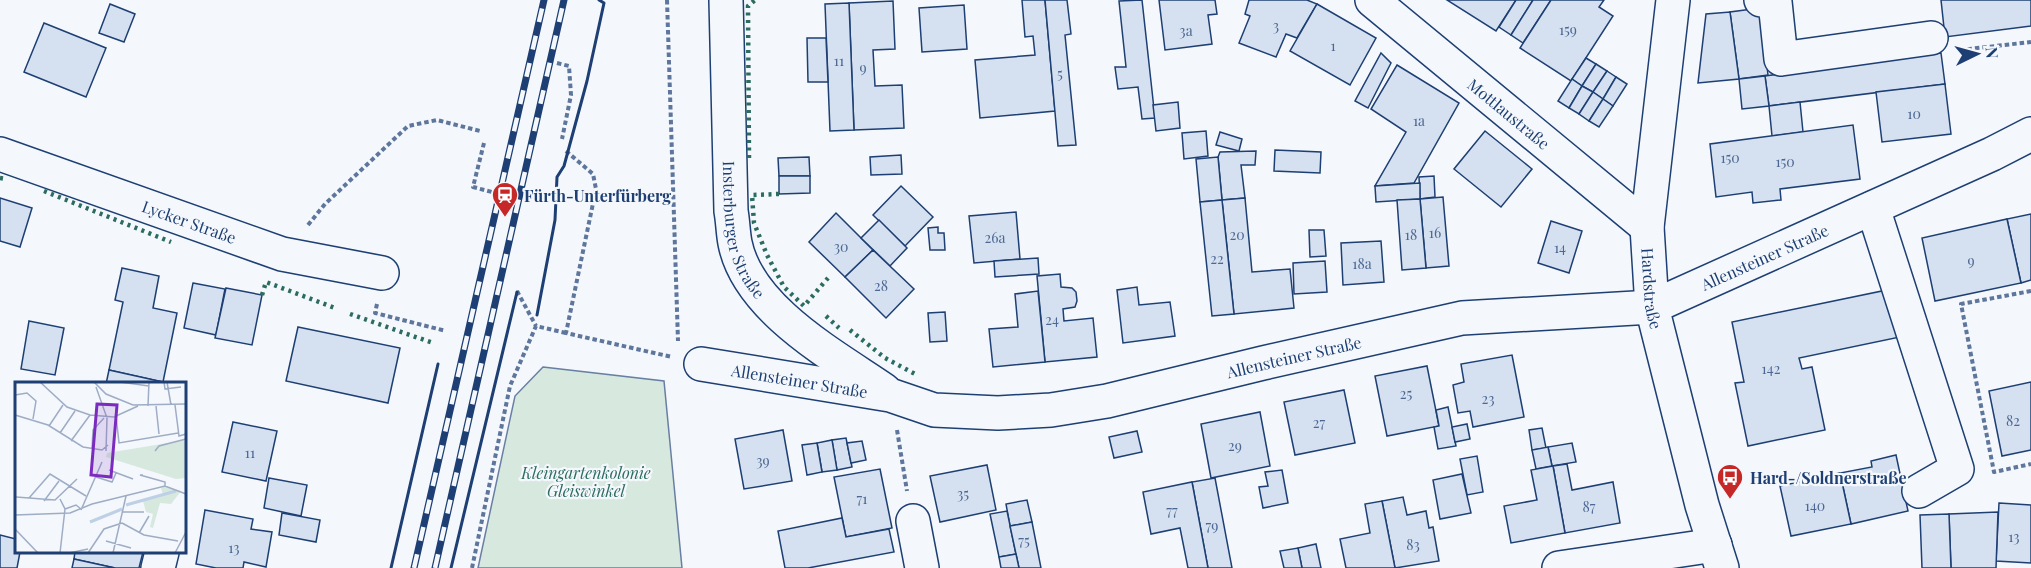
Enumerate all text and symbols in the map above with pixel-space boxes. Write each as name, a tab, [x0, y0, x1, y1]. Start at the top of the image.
house number: 3	[1273, 16, 1279, 35]
house number: 159	[1559, 20, 1577, 39]
house number: 3a	[1179, 21, 1193, 40]
north arrow	[1947, 24, 2007, 84]
house number: 1	[1330, 36, 1336, 55]
text: N	[1981, 46, 2003, 60]
house number: 11	[834, 51, 844, 70]
house number: 9	[859, 58, 867, 77]
house number: 5	[1057, 64, 1063, 83]
street label: Mottlaustraße	[1464, 73, 1555, 153]
house number: 10	[1907, 104, 1921, 123]
house number: 1a	[1413, 111, 1425, 130]
house number: 150	[1720, 148, 1740, 167]
house number: 150	[1775, 152, 1795, 171]
street label: Insterburger Straße	[719, 161, 770, 302]
station icon: Fürth-Unterfürberg	[490, 180, 520, 218]
place label: Fürth-Unterfürberg	[524, 185, 671, 206]
street label: Lycker Straße	[140, 195, 239, 247]
street label: Allensteiner Straße	[1696, 219, 1831, 295]
house number: 16	[1429, 223, 1441, 242]
house number: 20	[1229, 225, 1245, 244]
house number: 18	[1405, 225, 1417, 244]
house number: 26a	[985, 228, 1005, 247]
house number: 30	[834, 237, 848, 256]
house number: 14	[1554, 238, 1566, 257]
street label: Hardstraße	[1638, 247, 1668, 331]
house number: 22	[1210, 249, 1224, 268]
house number: 9	[1967, 251, 1975, 270]
house number: 18a	[1352, 254, 1372, 273]
house number: 28	[874, 276, 888, 295]
house number: 24	[1045, 310, 1059, 329]
street label: Allensteiner Straße	[1223, 331, 1363, 382]
street label: Allensteiner Straße	[729, 359, 869, 402]
house number: 142	[1762, 359, 1781, 378]
inset map	[15, 382, 186, 553]
house number: 25	[1400, 384, 1412, 403]
house number: 23	[1481, 389, 1495, 408]
house number: 82	[2006, 411, 2020, 430]
house number: 27	[1313, 413, 1326, 432]
house number: 29	[1228, 436, 1242, 455]
house number: 11	[245, 443, 255, 462]
house number: 39	[756, 451, 770, 470]
park label: Kleingartenkolonie Gleiswinkel	[520, 462, 651, 501]
bus stop icon: Hard-/Soldnerstraße	[1715, 462, 1745, 500]
place label: Hard-/Soldnerstraße	[1750, 467, 1907, 488]
house number: 35	[957, 484, 969, 503]
house number: 71	[857, 489, 867, 508]
house number: 140	[1805, 496, 1825, 515]
house number: 87	[1583, 497, 1596, 516]
house number: 77	[1166, 501, 1178, 520]
house number: 79	[1206, 516, 1218, 535]
house number: 13	[2008, 527, 2020, 546]
house number: 75	[1018, 531, 1030, 550]
house number: 83	[1406, 535, 1420, 554]
house number: 13	[228, 538, 240, 557]

